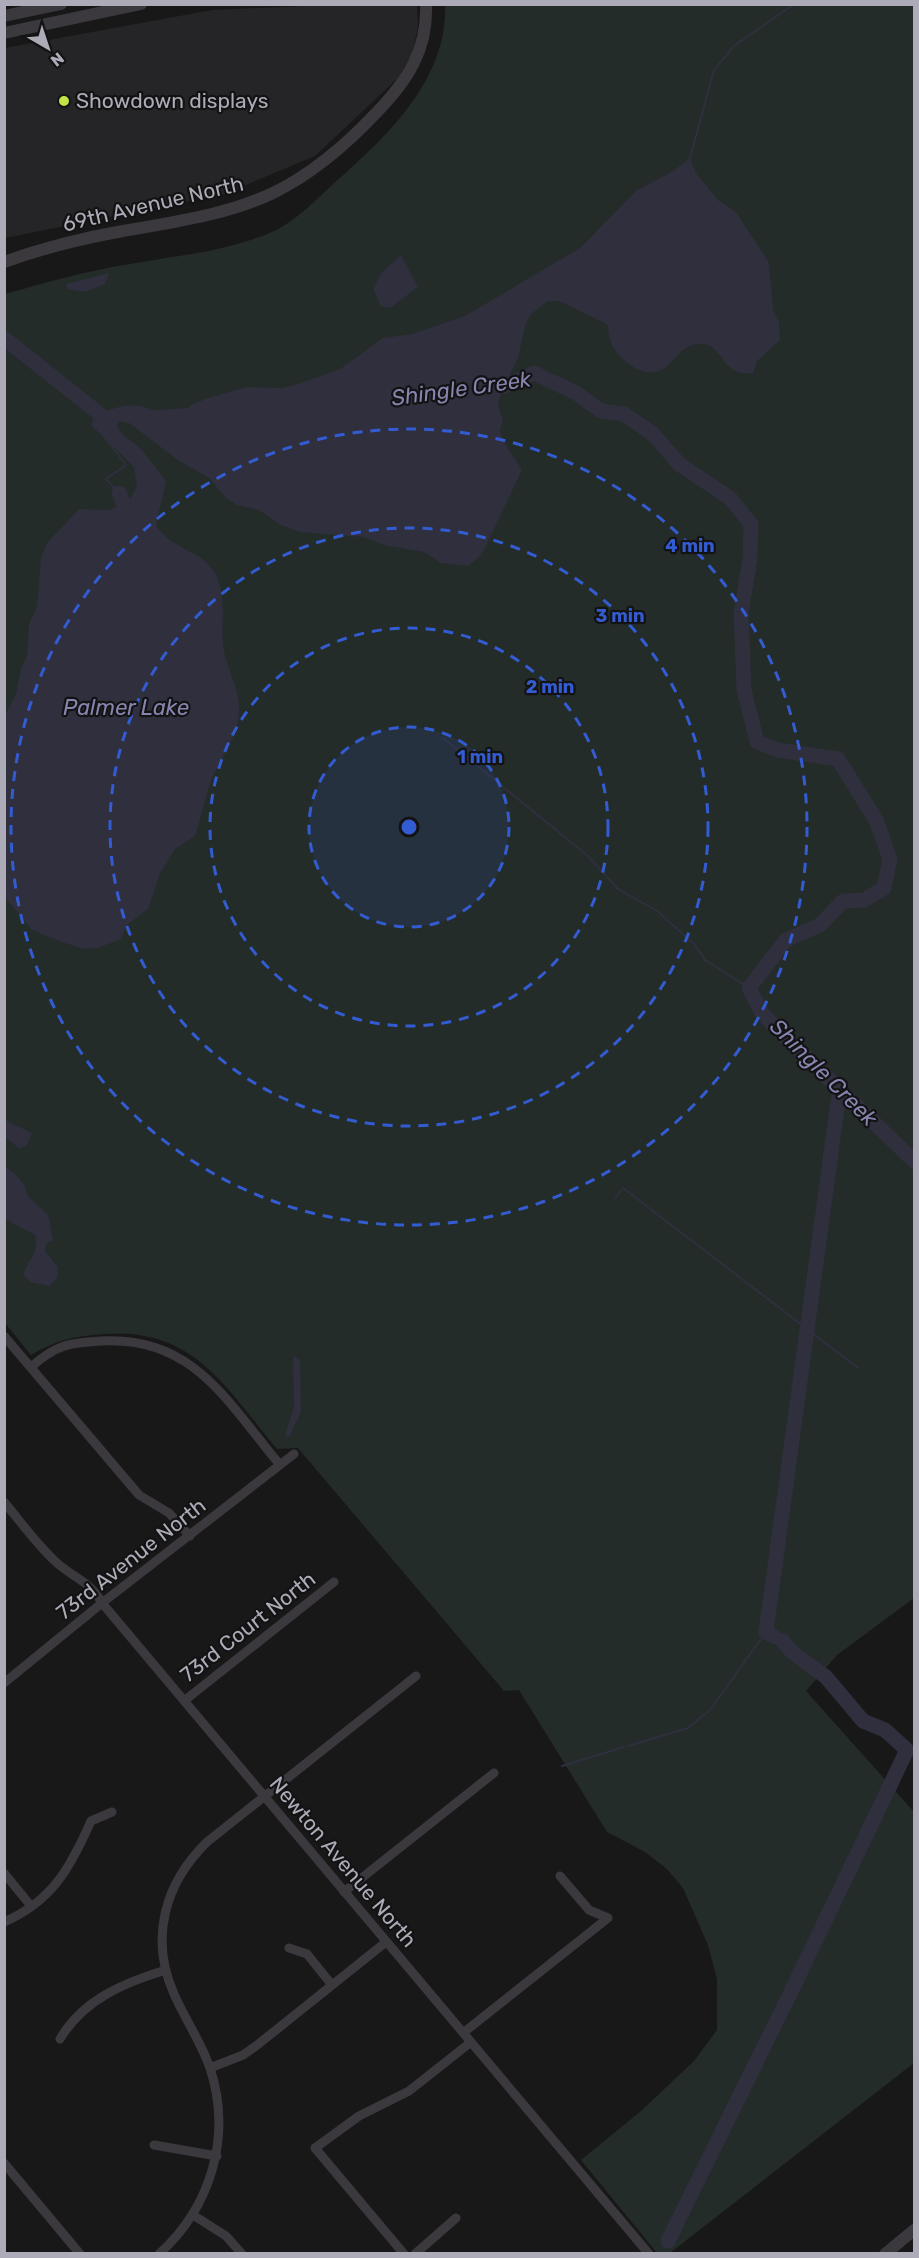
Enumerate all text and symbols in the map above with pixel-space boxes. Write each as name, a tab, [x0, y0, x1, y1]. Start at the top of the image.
north arrow	[18, 18, 78, 78]
text: N	[47, 48, 68, 70]
place label: Showdown displays	[76, 88, 268, 113]
marker: Showdown displays	[57, 94, 71, 108]
street label: 69th Avenue North	[60, 171, 246, 237]
water label: Shingle Creek	[390, 365, 533, 412]
text: 4 min	[665, 535, 715, 557]
text: 3 min	[596, 605, 644, 627]
text: 2 min	[526, 676, 574, 698]
water label: Palmer Lake	[63, 694, 189, 721]
text: 1 min	[457, 746, 503, 768]
centre of rings	[399, 817, 419, 837]
water label: Shingle Creek	[764, 1013, 883, 1132]
street label: 73rd Avenue North	[51, 1493, 210, 1625]
street label: 73rd Court North	[175, 1566, 320, 1687]
street label: Newton Avenue North	[265, 1771, 422, 1952]

